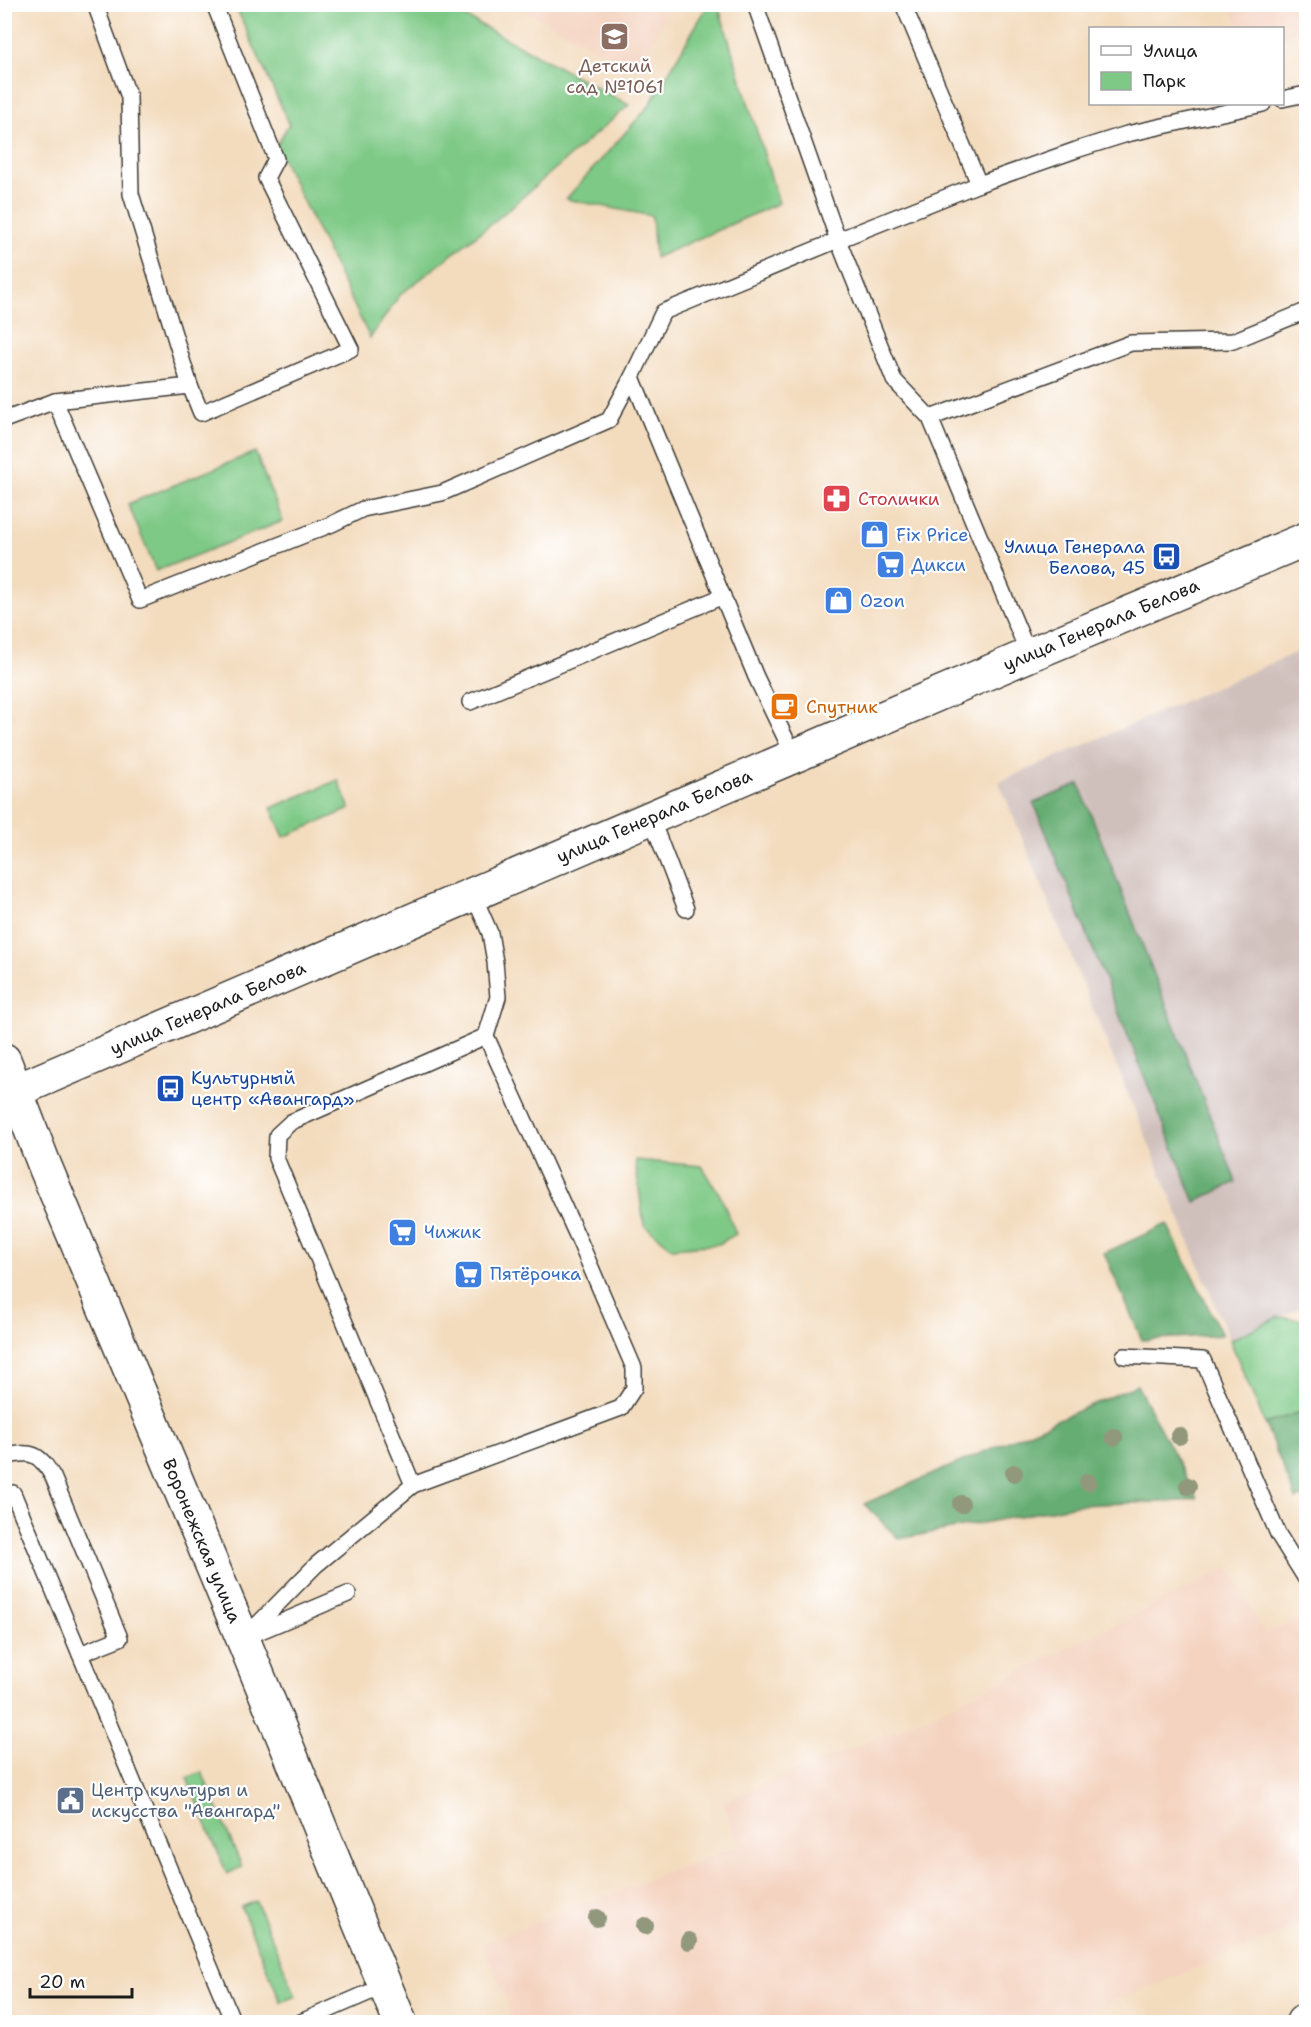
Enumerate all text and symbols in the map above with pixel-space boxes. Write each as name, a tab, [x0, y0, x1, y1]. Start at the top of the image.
school or university icon: Детский сад №1061	[599, 21, 631, 53]
legend	[1089, 27, 1284, 105]
text: Улица	[1143, 39, 1197, 63]
place label: Детский сад №1061	[566, 54, 664, 99]
text: Парк	[1143, 69, 1186, 93]
pharmacy icon: Столички	[821, 483, 853, 515]
place label: Столички	[858, 487, 940, 511]
shop icon: Fix Price	[859, 519, 891, 551]
place label: Fix Price	[896, 523, 968, 547]
place label: Улица Генерала Белова, 45	[1004, 535, 1145, 580]
bus stop icon: Улица Генерала Белова, 45	[1150, 541, 1182, 573]
supermarket icon: Дикси	[874, 549, 906, 581]
place label: Дикси	[911, 553, 966, 577]
street label: улица Генерала Белова	[999, 573, 1203, 677]
shop icon: Ozon	[823, 585, 855, 617]
place label: Ozon	[860, 589, 905, 613]
cafe icon: Спутник	[769, 691, 801, 723]
place label: Спутник	[806, 695, 878, 719]
street label: улица Генерала Белова	[553, 764, 756, 869]
street label: улица Генерала Белова	[107, 956, 309, 1061]
place label: Культурный центр «Авангард»	[191, 1066, 354, 1111]
bus stop icon: Культурный центр «Авангард»	[154, 1072, 186, 1104]
supermarket icon: Чижик	[387, 1216, 419, 1248]
place label: Чижик	[424, 1220, 482, 1244]
supermarket icon: Пятёрочка	[453, 1258, 485, 1290]
place label: Пятёрочка	[490, 1262, 581, 1286]
street label: Воронежская улица	[157, 1455, 247, 1627]
place label: Центр культуры и искусства "Авангард"	[91, 1778, 280, 1823]
public building icon: Центр культуры и искусства "Авангард"	[54, 1784, 86, 1816]
scale bar	[30, 1961, 132, 1999]
text: 20 m	[39, 1970, 85, 1994]

